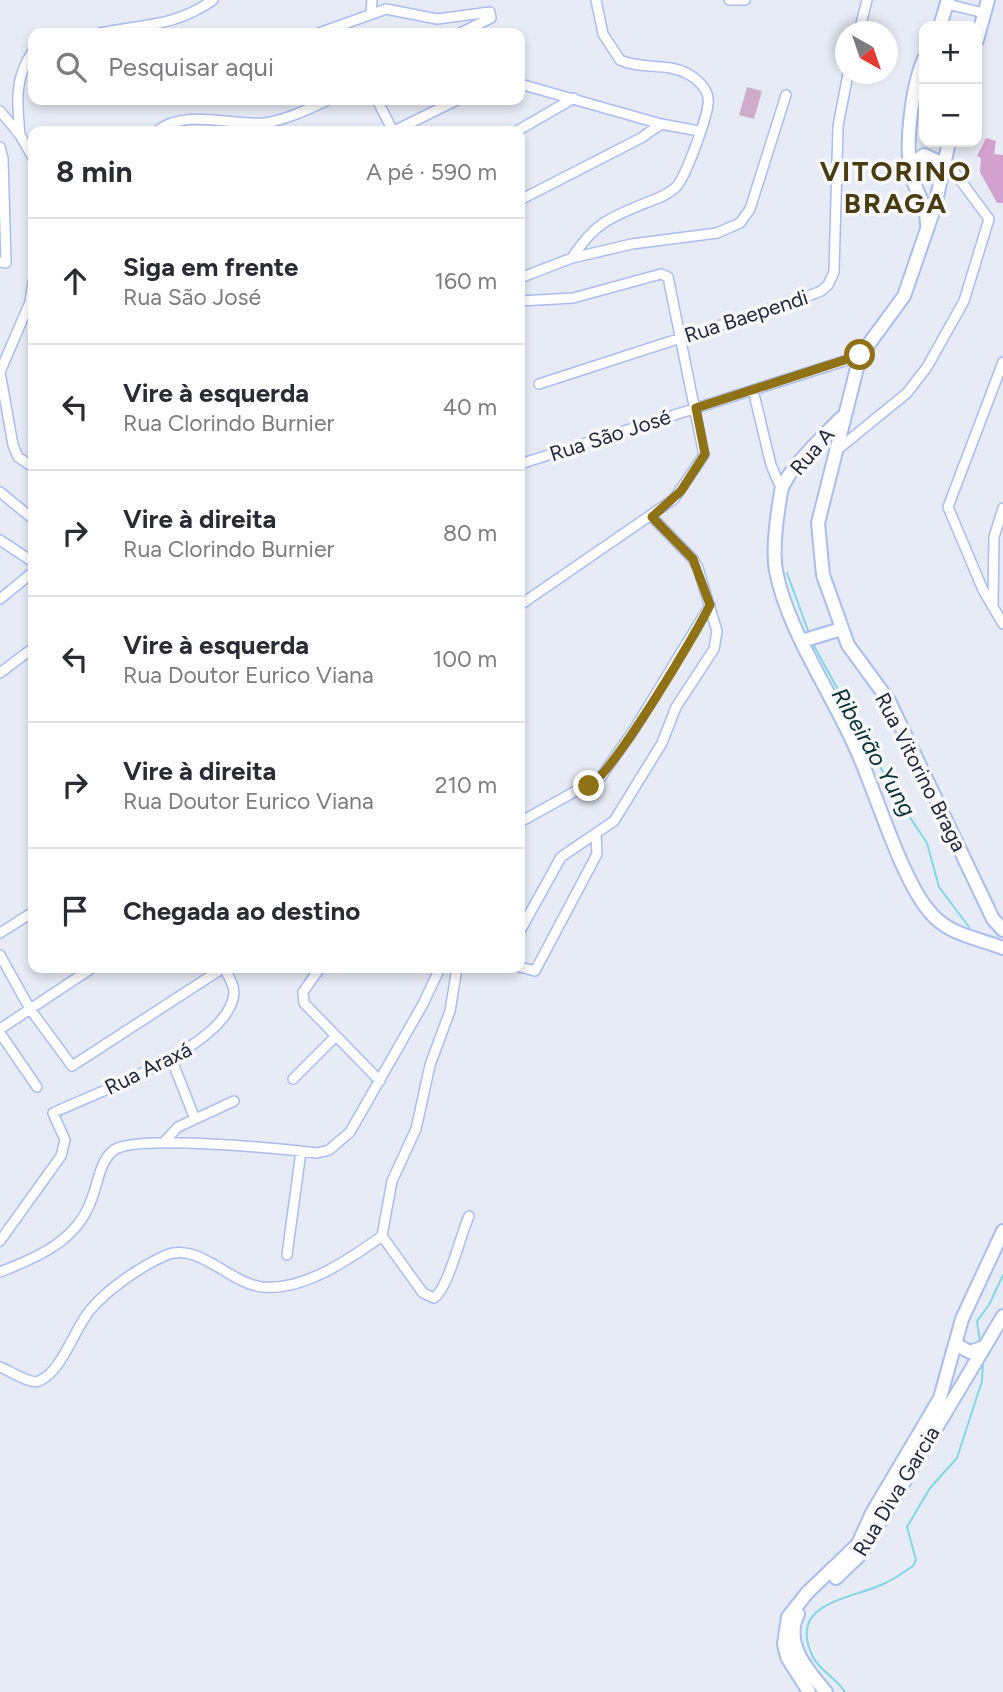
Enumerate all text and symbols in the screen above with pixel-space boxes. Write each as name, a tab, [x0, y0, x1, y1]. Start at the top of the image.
north arrow	[835, 21, 898, 84]
map controls	[919, 21, 982, 147]
button: +	[919, 21, 982, 84]
search box	[28, 28, 525, 105]
icon: search	[52, 48, 90, 86]
text: Pesquisar aqui	[108, 51, 274, 83]
button: −	[919, 84, 982, 147]
text: 8 min	[56, 153, 133, 190]
district label: VITORINO BRAGA	[820, 154, 972, 220]
text: A pé · 590 m	[366, 158, 497, 186]
text: Siga em frente	[123, 251, 298, 283]
icon: ahead	[56, 262, 94, 300]
text: 160 m	[434, 267, 497, 295]
text: Rua São José	[123, 283, 261, 311]
street label: Rua Baependi	[681, 284, 811, 348]
route start	[844, 339, 875, 370]
text: Vire à esquerda	[123, 377, 309, 409]
icon: left	[56, 388, 94, 426]
text: 40 m	[443, 393, 497, 421]
street label: Rua São José	[546, 404, 674, 466]
text: Rua Clorindo Burnier	[123, 409, 334, 437]
street label: Rua A	[785, 422, 839, 480]
text: Vire à direita	[123, 503, 276, 535]
icon: right	[56, 514, 94, 552]
text: 80 m	[443, 519, 497, 547]
text: Rua Clorindo Burnier	[123, 535, 334, 563]
text: Vire à esquerda	[123, 629, 309, 661]
icon: left	[56, 640, 94, 678]
text: 100 m	[433, 645, 497, 673]
text: Rua Doutor Eurico Viana	[123, 661, 374, 689]
water label: Ribeirão Yung	[826, 683, 922, 821]
street label: Rua Vitorino Braga	[870, 688, 972, 856]
text: Vire à direita	[123, 755, 276, 787]
icon: right	[56, 766, 94, 804]
route end	[573, 770, 604, 801]
text: 210 m	[435, 771, 497, 799]
text: Rua Doutor Eurico Viana	[123, 787, 374, 815]
icon: arrive	[56, 892, 94, 930]
text: Chegada ao destino	[123, 895, 360, 927]
street label: Rua Araxá	[101, 1036, 195, 1100]
street label: Rua Diva Garcia	[847, 1421, 945, 1561]

